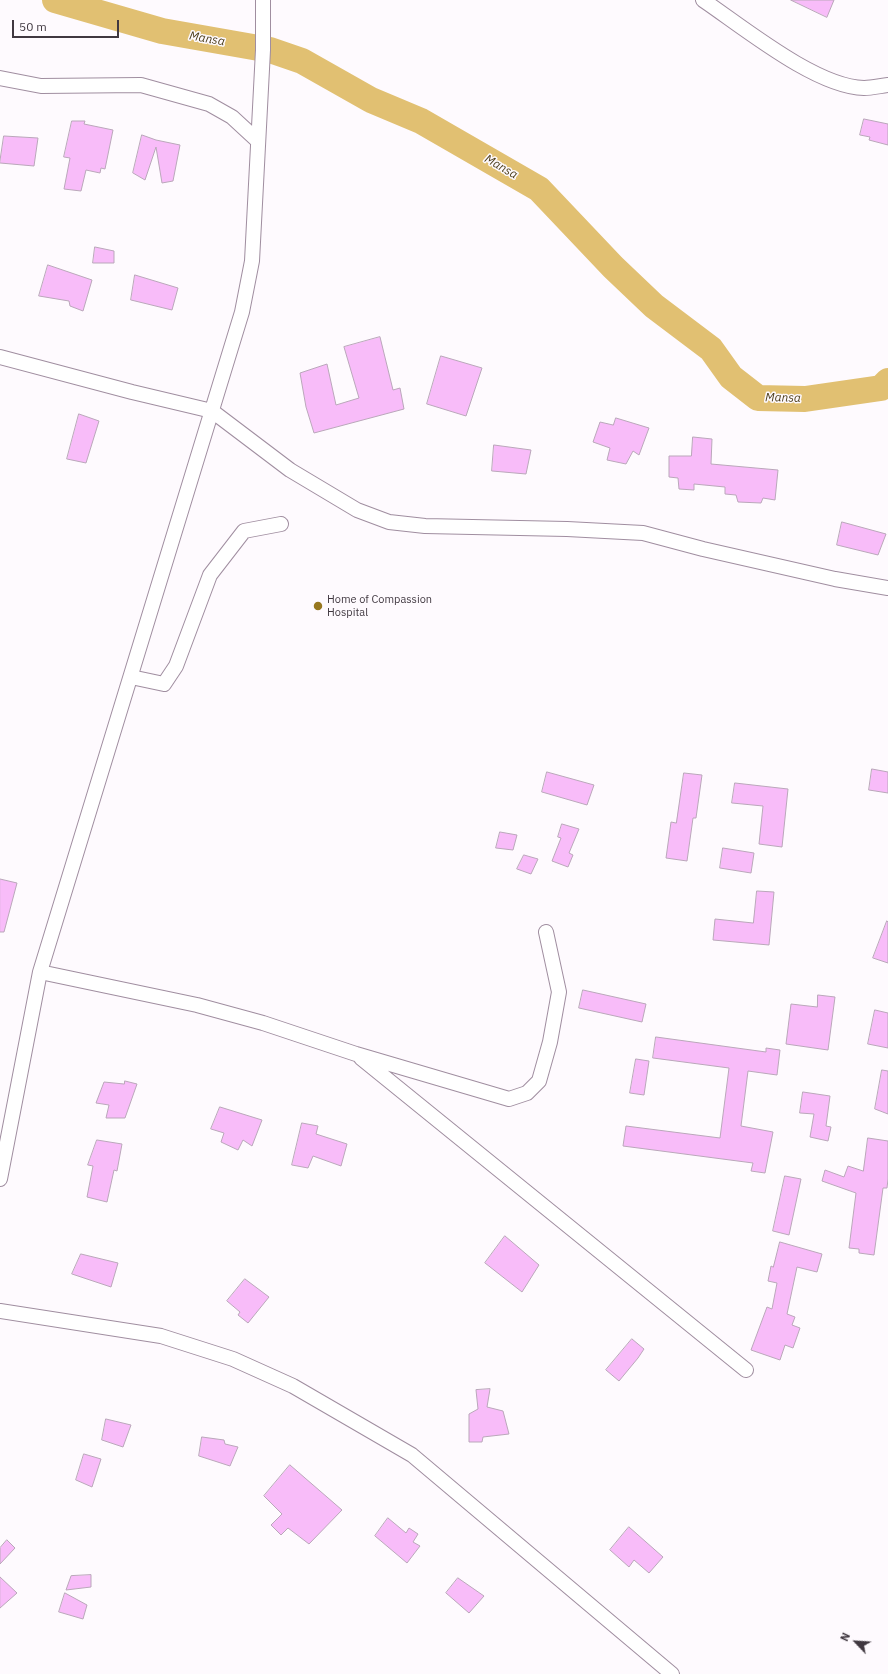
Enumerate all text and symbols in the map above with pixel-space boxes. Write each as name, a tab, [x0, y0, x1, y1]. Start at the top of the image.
scale bar	[14, 12, 121, 38]
text: 50 m	[19, 19, 47, 34]
water label: Mansa	[188, 29, 226, 49]
water label: Mansa	[482, 152, 520, 182]
water label: Mansa	[765, 390, 801, 406]
place label: Home of Compassion Hospital	[327, 593, 432, 619]
marker: Home of Compassion Hospital	[312, 600, 324, 612]
north arrow	[836, 1622, 876, 1662]
text: N	[837, 1630, 853, 1643]

